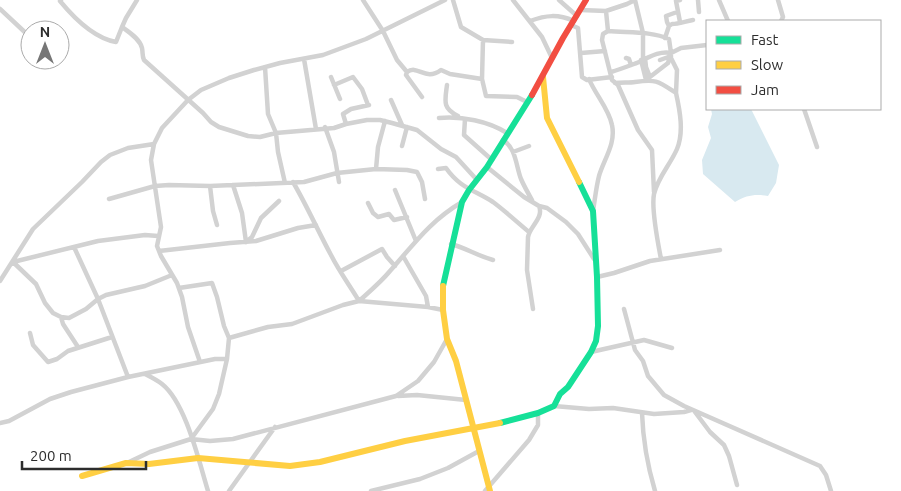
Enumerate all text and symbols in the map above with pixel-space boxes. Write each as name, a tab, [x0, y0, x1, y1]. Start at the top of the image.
north arrow	[20, 20, 70, 70]
legend	[706, 20, 881, 110]
text: N	[40, 24, 50, 40]
text: Fast	[751, 31, 779, 48]
text: Slow	[751, 56, 784, 73]
text: Jam	[751, 81, 779, 98]
scale bar	[22, 438, 146, 470]
text: 200 m	[30, 447, 72, 464]

